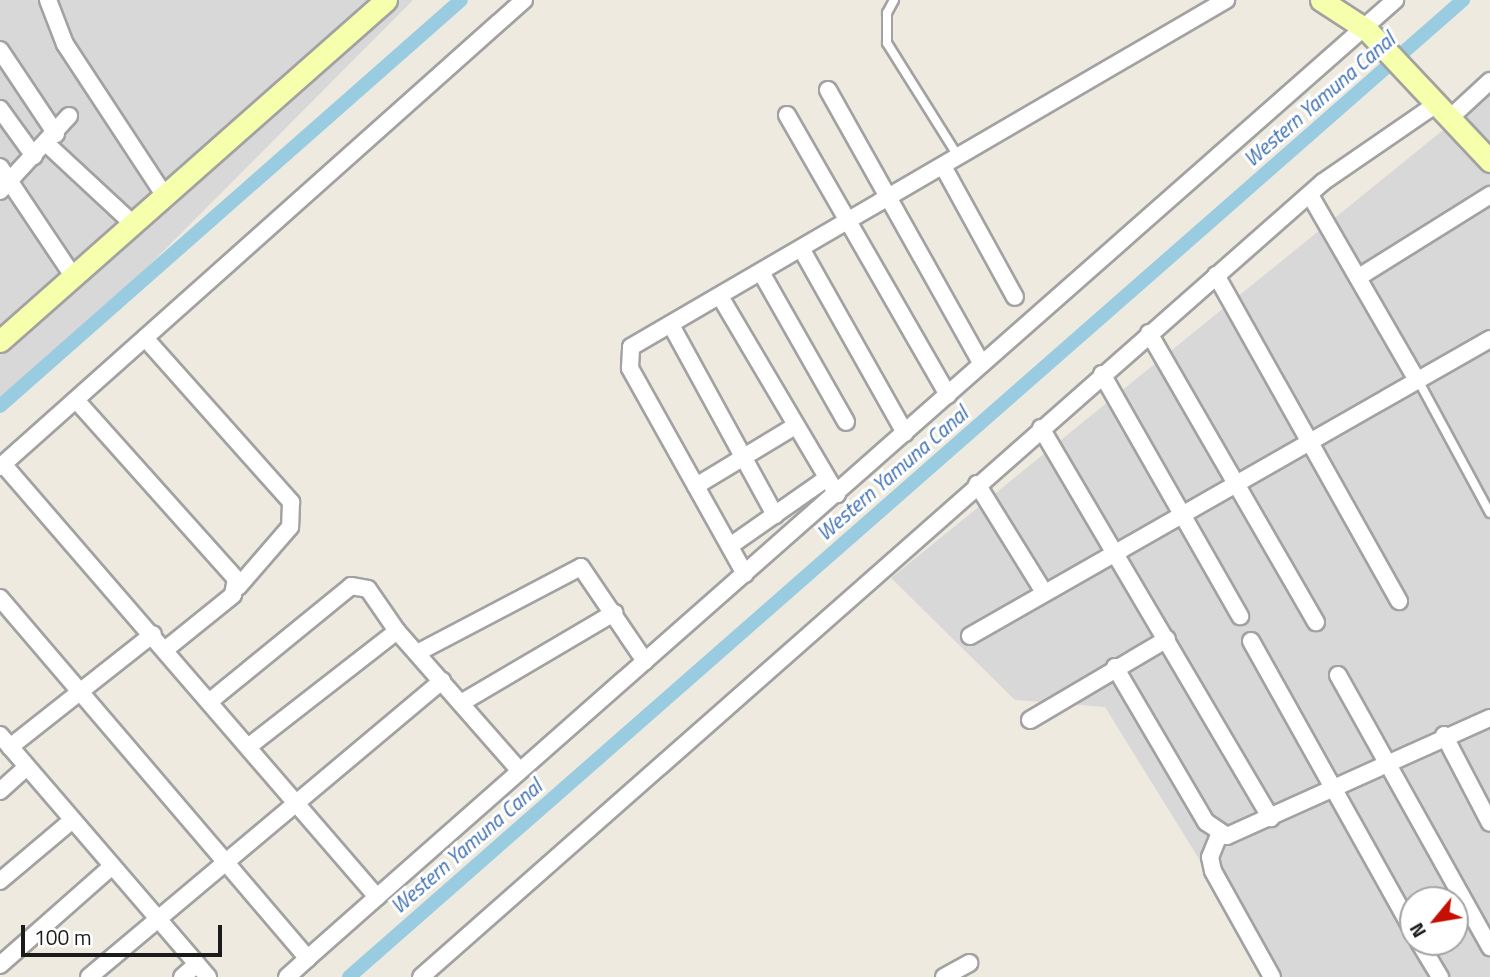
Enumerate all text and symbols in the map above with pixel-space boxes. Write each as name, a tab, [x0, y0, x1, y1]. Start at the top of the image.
water label: Western Yamuna Canal	[1238, 27, 1400, 171]
water label: Western Yamuna Canal	[811, 401, 973, 545]
water label: Western Yamuna Canal	[385, 774, 547, 918]
north arrow	[1399, 886, 1469, 956]
scale bar	[24, 911, 226, 955]
text: N	[1401, 918, 1433, 944]
text: 100 m	[34, 921, 91, 953]

